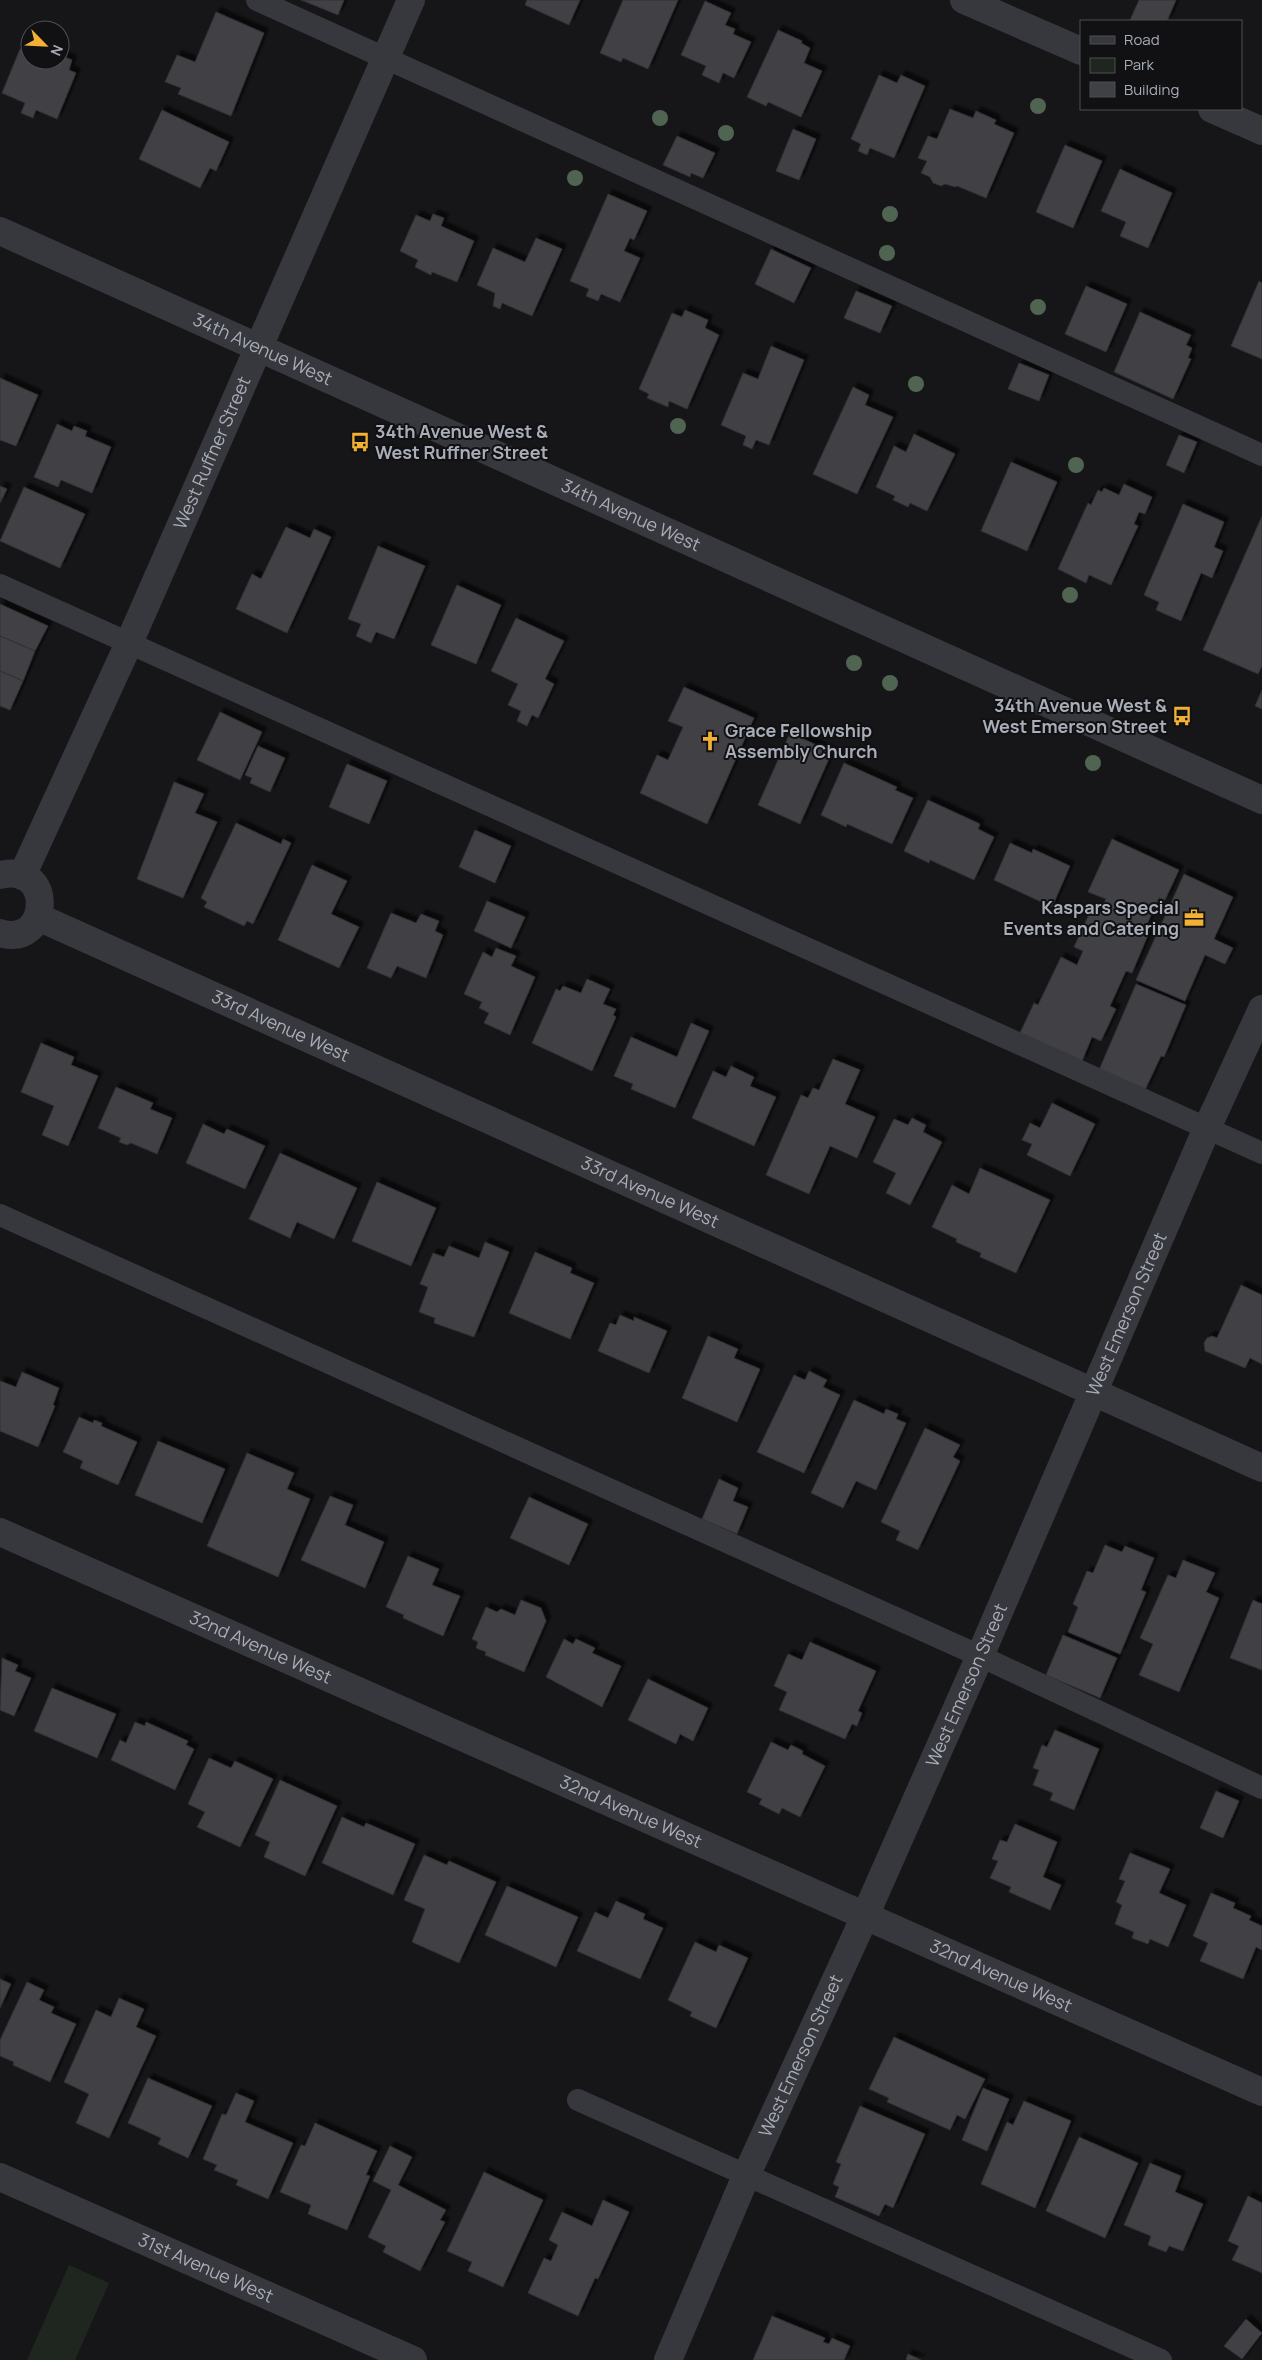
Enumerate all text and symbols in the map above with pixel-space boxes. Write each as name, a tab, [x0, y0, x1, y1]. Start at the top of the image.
north arrow	[20, 20, 70, 70]
legend	[1080, 20, 1242, 110]
text: Road	[1124, 29, 1160, 50]
text: N	[47, 42, 68, 59]
text: Park	[1124, 54, 1154, 75]
text: Building	[1124, 79, 1179, 100]
street label: 34th Avenue West	[189, 307, 336, 390]
street label: West Ruffner Street	[167, 372, 256, 533]
place label: 34th Avenue West & West Ruffner Street	[375, 419, 548, 464]
bus stop icon: 34th Avenue West & West Ruffner Street	[349, 431, 371, 453]
street label: 34th Avenue West	[558, 473, 705, 556]
place label: 34th Avenue West & West Emerson Street	[982, 693, 1167, 738]
bus stop icon: 34th Avenue West & West Emerson Street	[1171, 705, 1193, 727]
place label: Grace Fellowship Assembly Church	[725, 718, 878, 763]
church icon: Grace Fellowship Assembly Church	[699, 730, 721, 752]
place label: Kaspars Special Events and Catering	[1003, 895, 1179, 940]
office icon: Kaspars Special Events and Catering	[1183, 907, 1205, 929]
street label: 33rd Avenue West	[208, 984, 354, 1067]
street label: 33rd Avenue West	[578, 1150, 723, 1233]
street label: West Emerson Street	[1080, 1228, 1172, 1400]
street label: West Emerson Street	[920, 1599, 1012, 1770]
street label: 32nd Avenue West	[186, 1605, 336, 1689]
street label: 32nd Avenue West	[556, 1769, 706, 1853]
street label: 32nd Avenue West	[926, 1933, 1076, 2017]
street label: West Emerson Street	[753, 1970, 848, 2140]
street label: 31st Avenue West	[135, 2227, 278, 2308]

